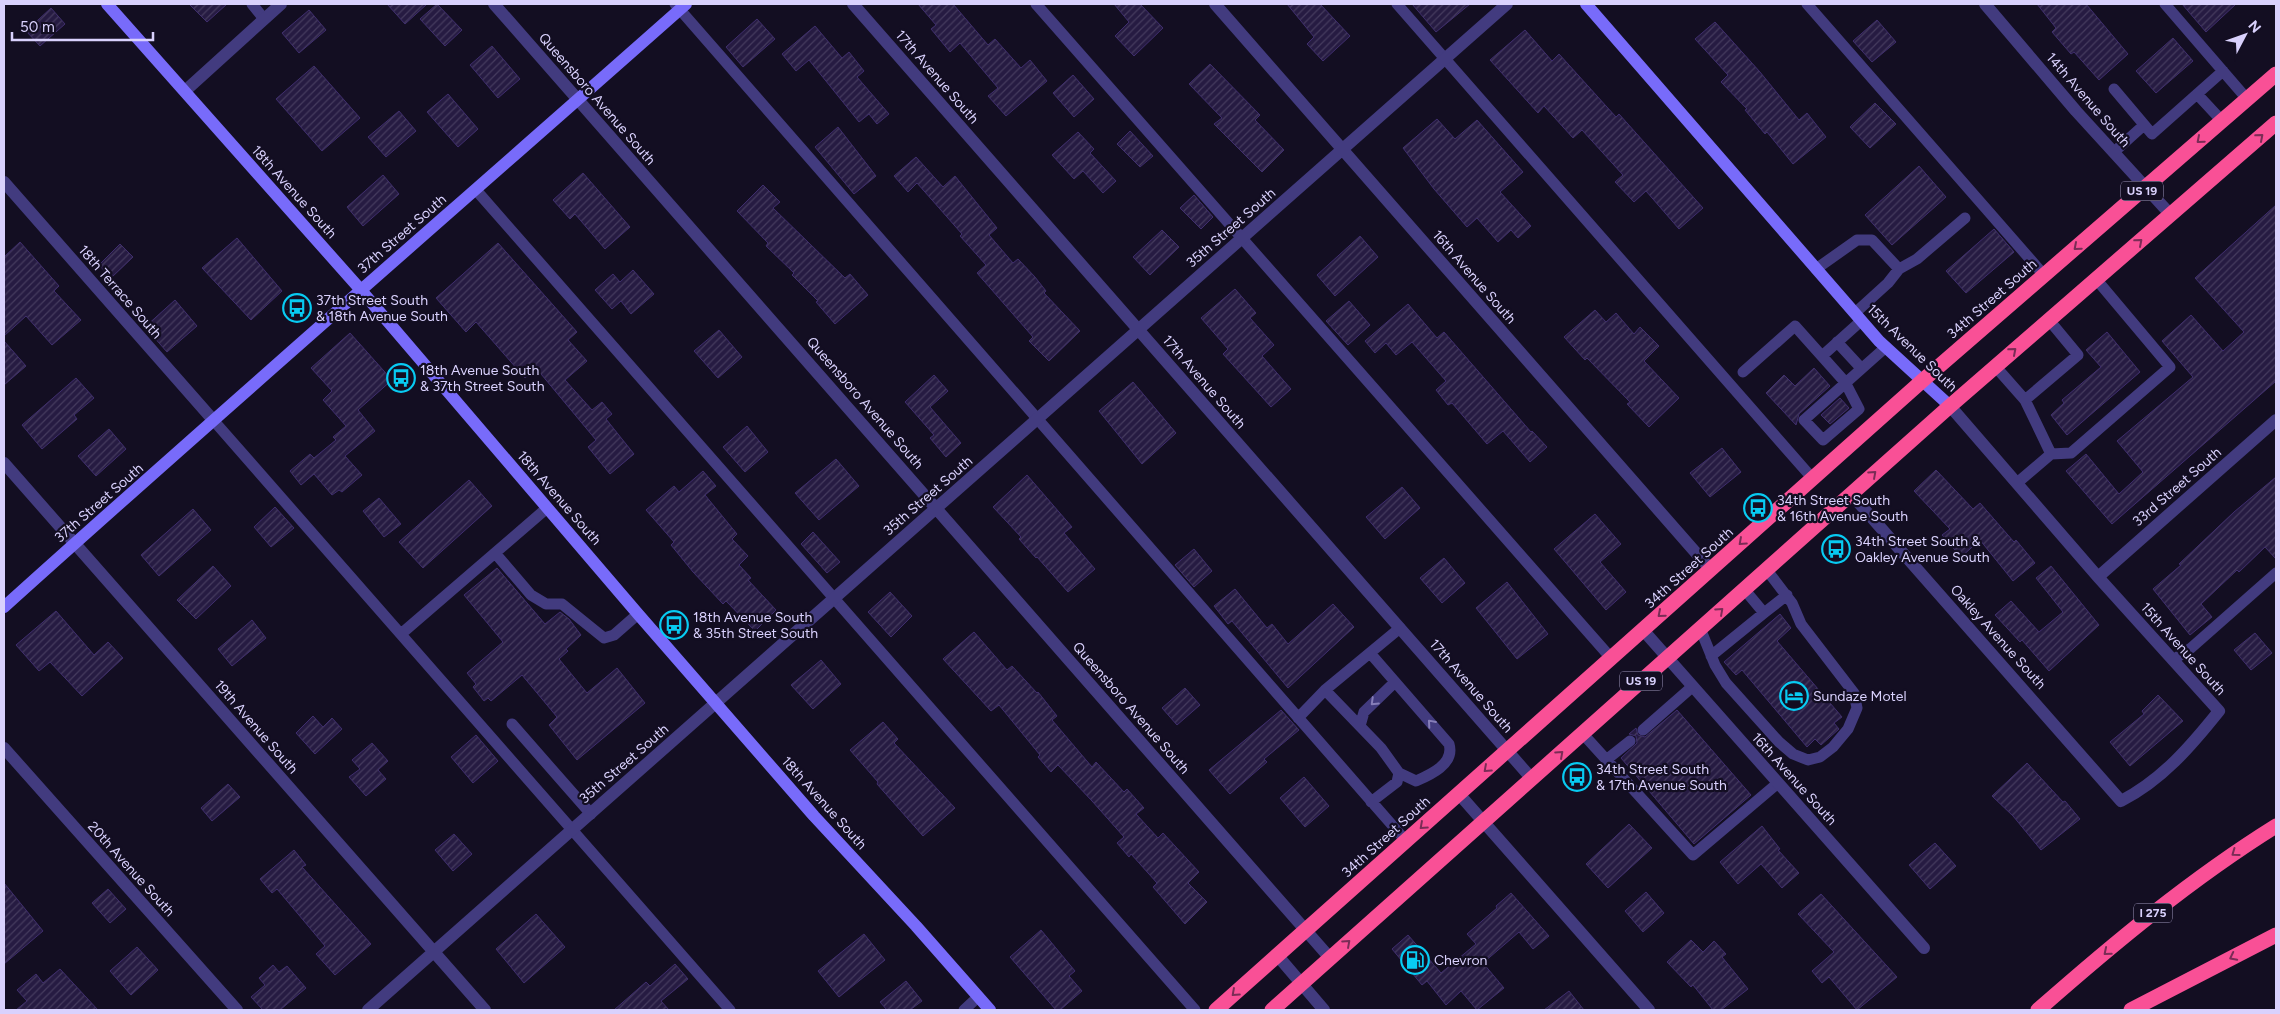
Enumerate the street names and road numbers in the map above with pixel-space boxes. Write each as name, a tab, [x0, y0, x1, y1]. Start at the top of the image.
street label: 17th Avenue South	[892, 27, 982, 127]
street label: Queensboro Avenue South	[535, 29, 659, 169]
street label: 14th Avenue South	[2042, 49, 2134, 151]
street label: 18th Avenue South	[248, 142, 340, 242]
road number: US 19	[2121, 182, 2163, 200]
street label: 35th Street South	[1183, 185, 1279, 271]
street label: 37th Street South	[354, 191, 450, 277]
street label: 16th Avenue South	[1429, 227, 1519, 328]
street label: 18th Terrace South	[75, 242, 165, 342]
street label: 34th Street South	[1944, 255, 2040, 343]
street label: 15th Avenue South	[1863, 301, 1961, 396]
street label: 17th Avenue South	[1159, 332, 1249, 432]
street label: Queensboro Avenue South	[803, 333, 927, 473]
street label: 33rd Street South	[2129, 444, 2225, 530]
street label: 18th Avenue South	[513, 447, 605, 549]
street label: 35th Street South	[880, 453, 976, 539]
street label: 37th Street South	[51, 460, 147, 546]
street label: 34th Street South	[1641, 524, 1737, 612]
street label: Oakley Avenue South	[1947, 581, 2049, 693]
street label: 15th Avenue South	[2137, 599, 2229, 699]
street label: 17th Avenue South	[1426, 636, 1516, 736]
street label: Queensboro Avenue South	[1069, 638, 1193, 778]
road number: US 19	[1620, 671, 1662, 690]
street label: 19th Avenue South	[211, 677, 301, 778]
street label: 35th Street South	[576, 721, 672, 807]
street label: 16th Avenue South	[1748, 729, 1840, 829]
street label: 18th Avenue South	[778, 753, 870, 853]
street label: 34th Street South	[1338, 793, 1434, 881]
street label: 20th Avenue South	[84, 818, 178, 920]
road number: I 275	[2134, 904, 2172, 922]

